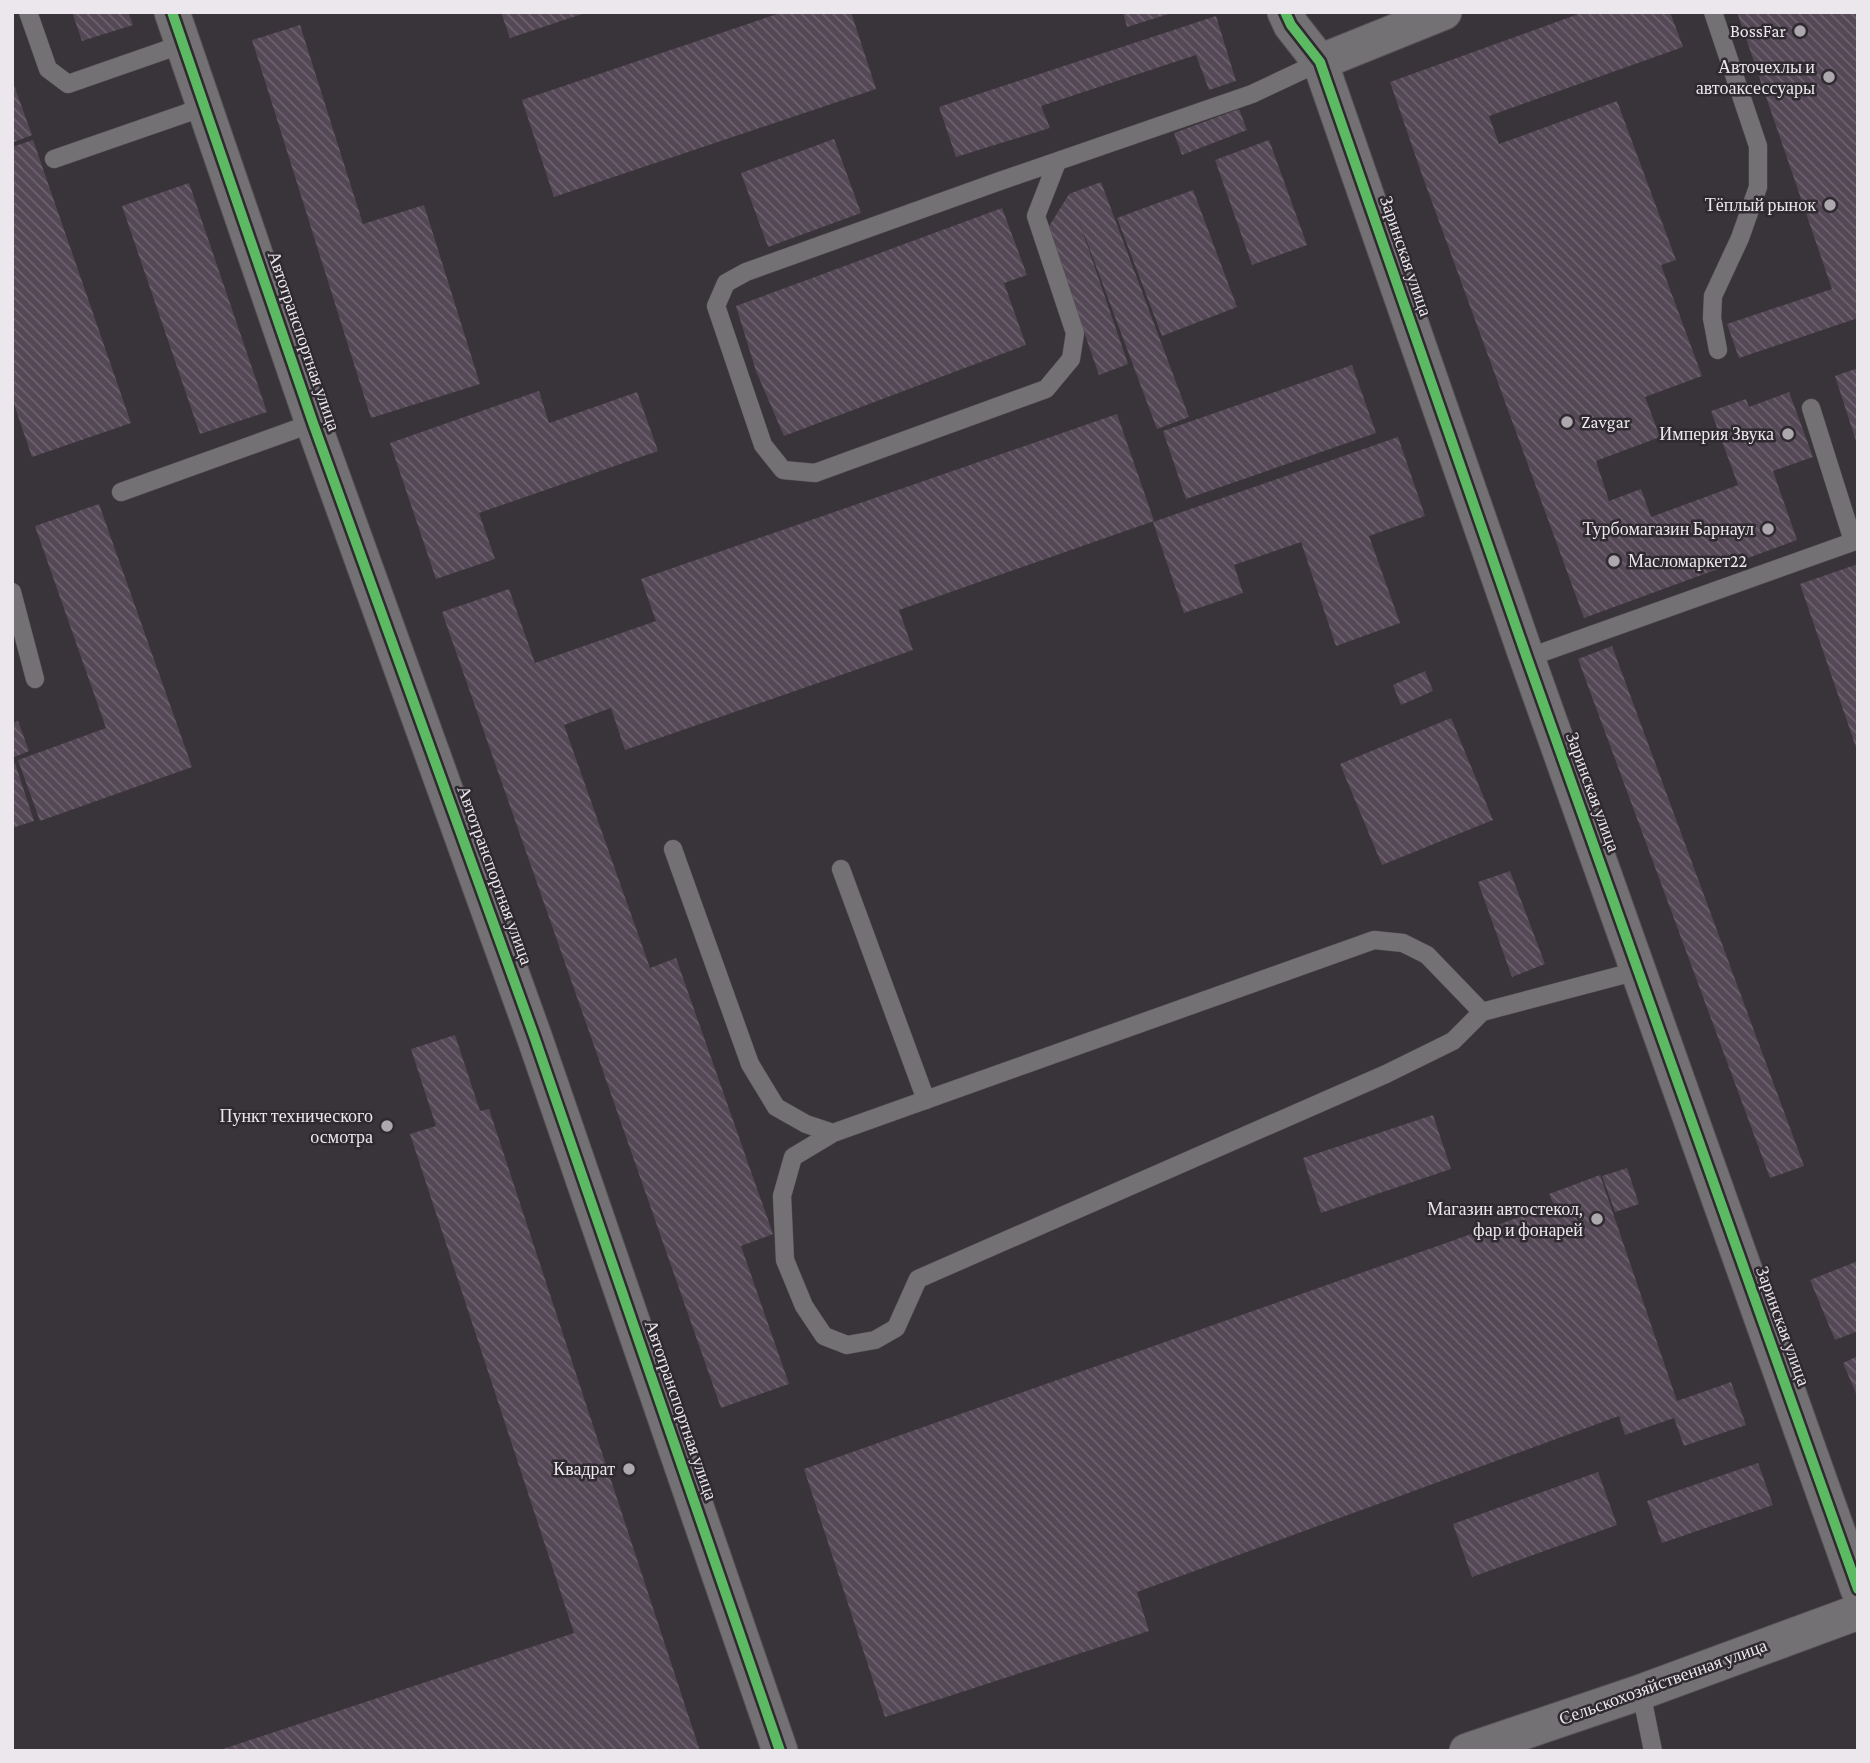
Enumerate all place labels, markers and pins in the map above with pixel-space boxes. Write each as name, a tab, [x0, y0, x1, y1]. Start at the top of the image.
place label: BossFar	[1730, 21, 1787, 41]
marker: BossFar	[1792, 23, 1808, 39]
place label: Авточехлы и автоаксессуары	[1696, 57, 1815, 98]
marker: Авточехлы и автоаксессуары	[1821, 69, 1837, 85]
place label: Тёплый рынок	[1705, 195, 1816, 215]
marker: Тёплый рынок	[1822, 197, 1838, 213]
place label: Zavgar	[1581, 412, 1631, 432]
marker: Zavgar	[1559, 414, 1575, 430]
place label: Империя Звука	[1659, 424, 1774, 444]
marker: Империя Звука	[1780, 426, 1796, 442]
place label: Турбомагазин Барнаул	[1582, 519, 1754, 539]
marker: Турбомагазин Барнаул	[1760, 521, 1776, 537]
place label: Масломаркет22	[1628, 551, 1747, 571]
marker: Масломаркет22	[1606, 553, 1622, 569]
place label: Пункт технического осмотра	[219, 1106, 373, 1147]
marker: Пункт технического осмотра	[379, 1118, 395, 1134]
place label: Магазин автостекол, фар и фонарей	[1427, 1199, 1583, 1240]
marker: Магазин автостекол, фар и фонарей	[1589, 1211, 1605, 1227]
place label: Квадрат	[553, 1459, 615, 1479]
marker: Квадрат	[621, 1461, 637, 1477]

